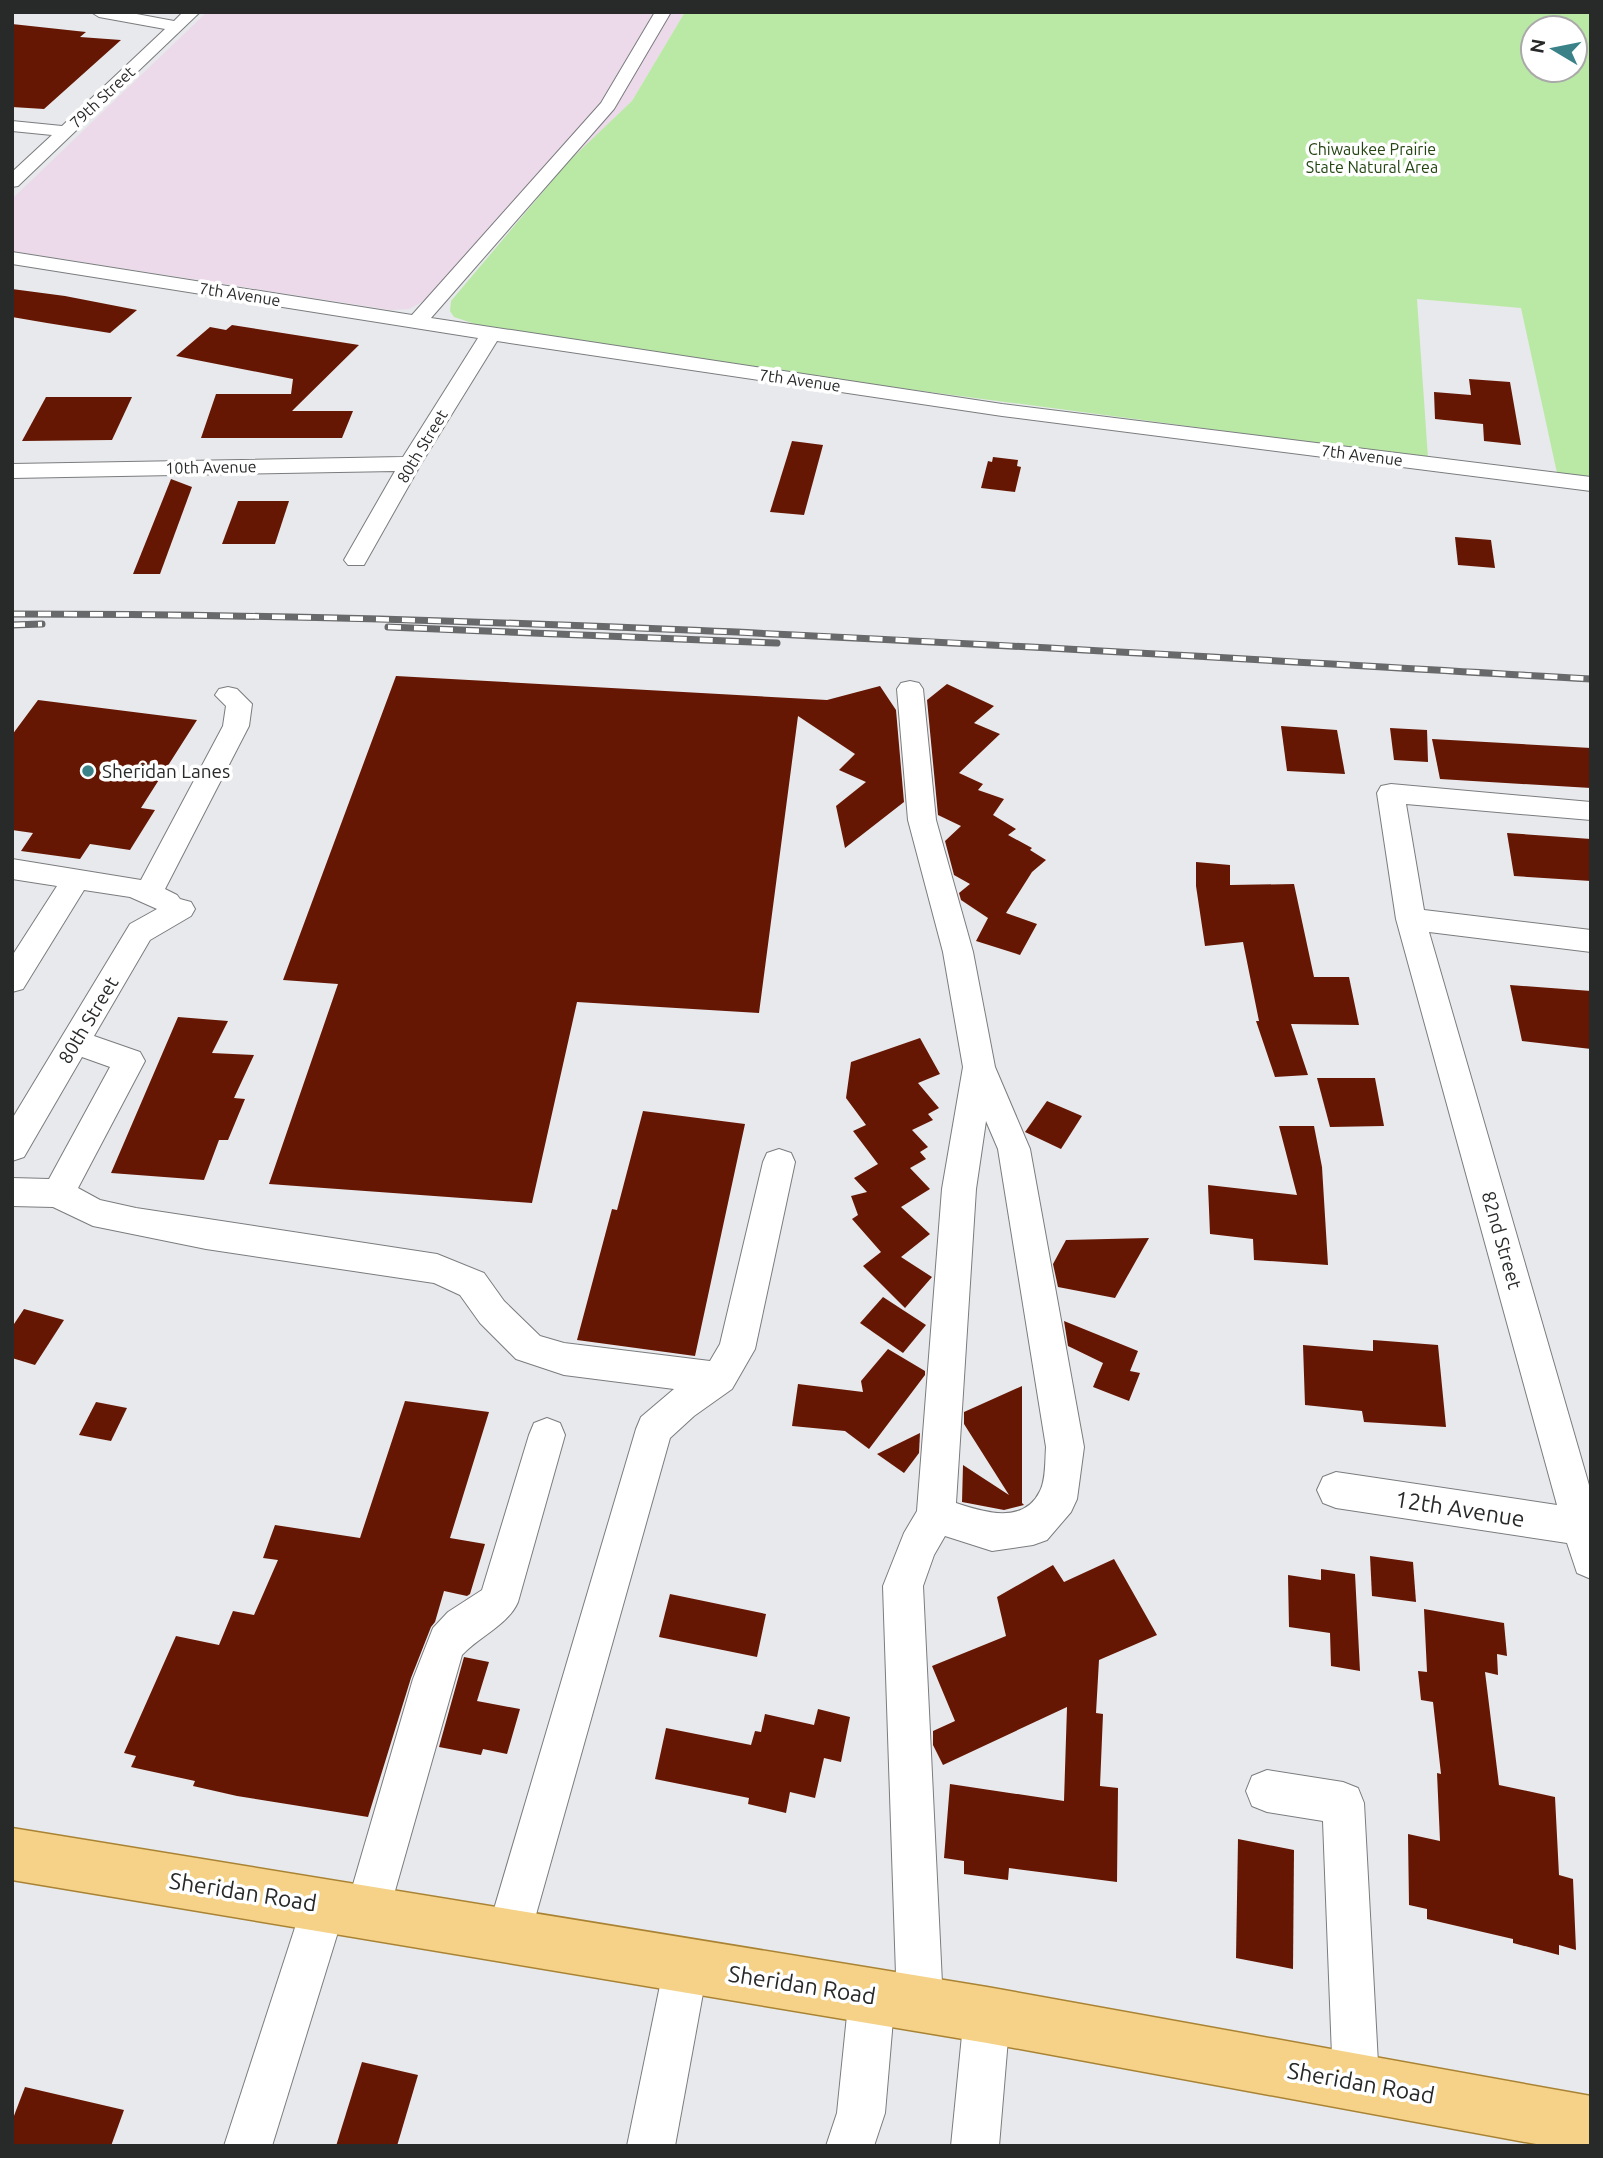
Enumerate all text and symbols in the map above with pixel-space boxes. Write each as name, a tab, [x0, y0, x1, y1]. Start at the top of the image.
north arrow	[1519, 14, 1589, 84]
text: N	[1525, 37, 1549, 55]
street label: 79th Street	[66, 62, 139, 131]
park label: Chiwaukee Prairie State Natural Area	[1306, 140, 1438, 176]
street label: 7th Avenue	[198, 279, 282, 309]
street label: 7th Avenue	[758, 365, 842, 395]
street label: 80th Street	[393, 406, 451, 486]
street label: 7th Avenue	[1320, 441, 1404, 469]
street label: 10th Avenue	[165, 457, 257, 477]
place label: Sheridan Lanes	[102, 760, 230, 782]
marker: Sheridan Lanes	[80, 763, 96, 779]
street label: 80th Street	[54, 972, 123, 1067]
street label: 82nd Street	[1478, 1189, 1527, 1292]
street label: 12th Avenue	[1393, 1486, 1527, 1531]
street label: Sheridan Road	[168, 1868, 319, 1915]
street label: Sheridan Road	[727, 1961, 878, 2008]
street label: Sheridan Road	[1286, 2057, 1437, 2108]

